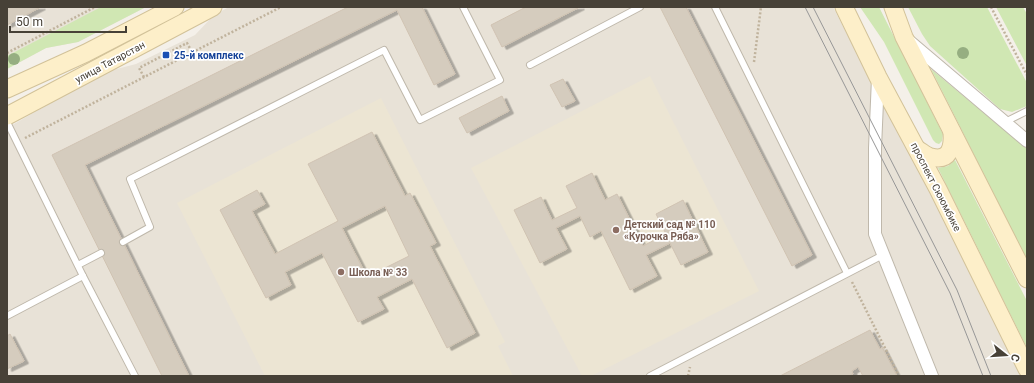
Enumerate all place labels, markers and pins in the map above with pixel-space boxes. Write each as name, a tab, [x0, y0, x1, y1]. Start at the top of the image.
marker: 25-й комплекс	[161, 50, 171, 60]
place label: 25-й комплекс	[174, 50, 244, 61]
place label: Детский сад № 110 «Курочка Ряба»	[624, 219, 716, 242]
marker: Детский сад № 110 «Курочка Ряба»	[611, 225, 621, 235]
marker: Школа № 33	[336, 267, 346, 277]
place label: Школа № 33	[349, 267, 407, 278]

